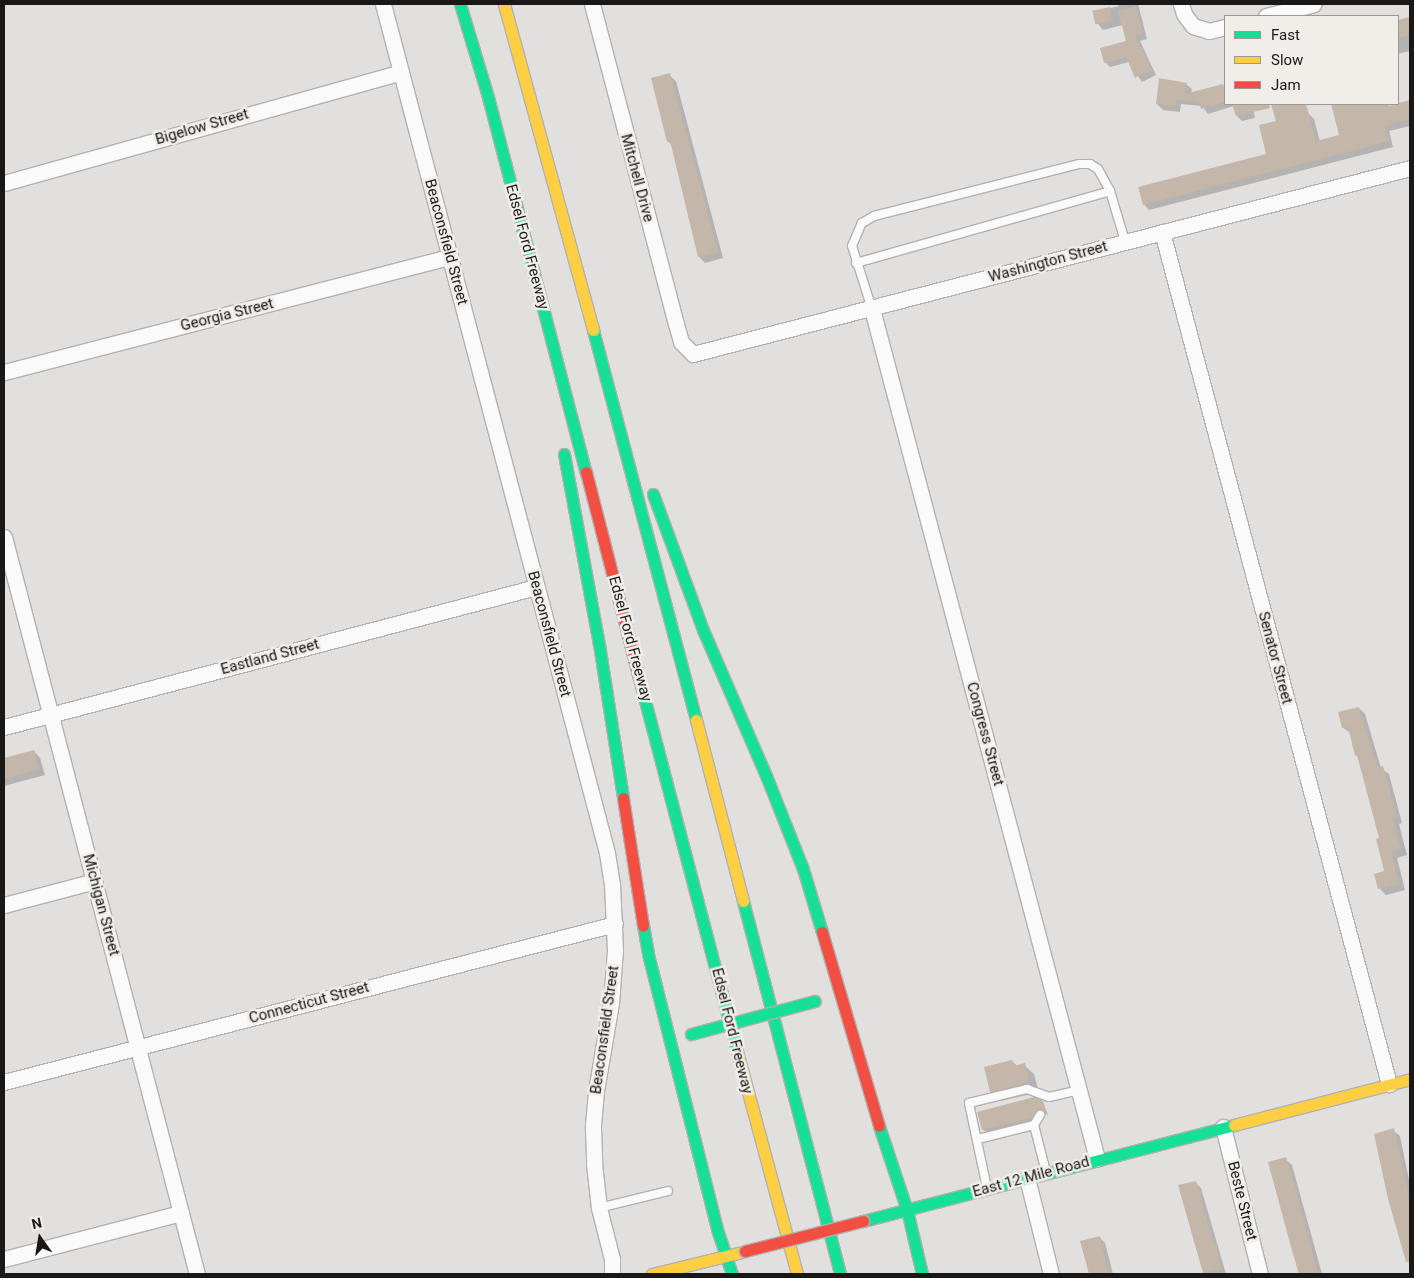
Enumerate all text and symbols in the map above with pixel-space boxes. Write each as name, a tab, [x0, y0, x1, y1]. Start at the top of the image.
legend	[1224, 15, 1399, 105]
text: Fast	[1271, 26, 1300, 44]
text: Slow	[1271, 51, 1303, 69]
text: Jam	[1271, 76, 1301, 94]
street label: Bigelow Street	[153, 105, 251, 149]
street label: Mitchell Drive	[617, 132, 657, 224]
street label: Beaconsfield Street	[421, 177, 471, 307]
street label: Edsel Ford Freeway	[502, 182, 552, 312]
street label: Washington Street	[987, 237, 1109, 287]
street label: Georgia Street	[179, 295, 275, 335]
street label: Beaconsfield Street	[524, 569, 574, 699]
street label: Edsel Ford Freeway	[605, 574, 655, 704]
street label: Senator Street	[1254, 610, 1296, 706]
street label: Eastland Street	[219, 635, 321, 679]
street label: Congress Street	[962, 680, 1008, 788]
street label: Michigan Street	[79, 852, 123, 958]
street label: Beaconsfield Street	[587, 965, 623, 1095]
street label: Edsel Ford Freeway	[708, 966, 756, 1096]
street label: Connecticut Street	[247, 978, 371, 1028]
street label: East 12 Mile Road	[971, 1153, 1091, 1201]
street label: Beste Street	[1223, 1159, 1261, 1243]
north arrow	[15, 1213, 65, 1263]
text: N	[30, 1214, 43, 1232]

